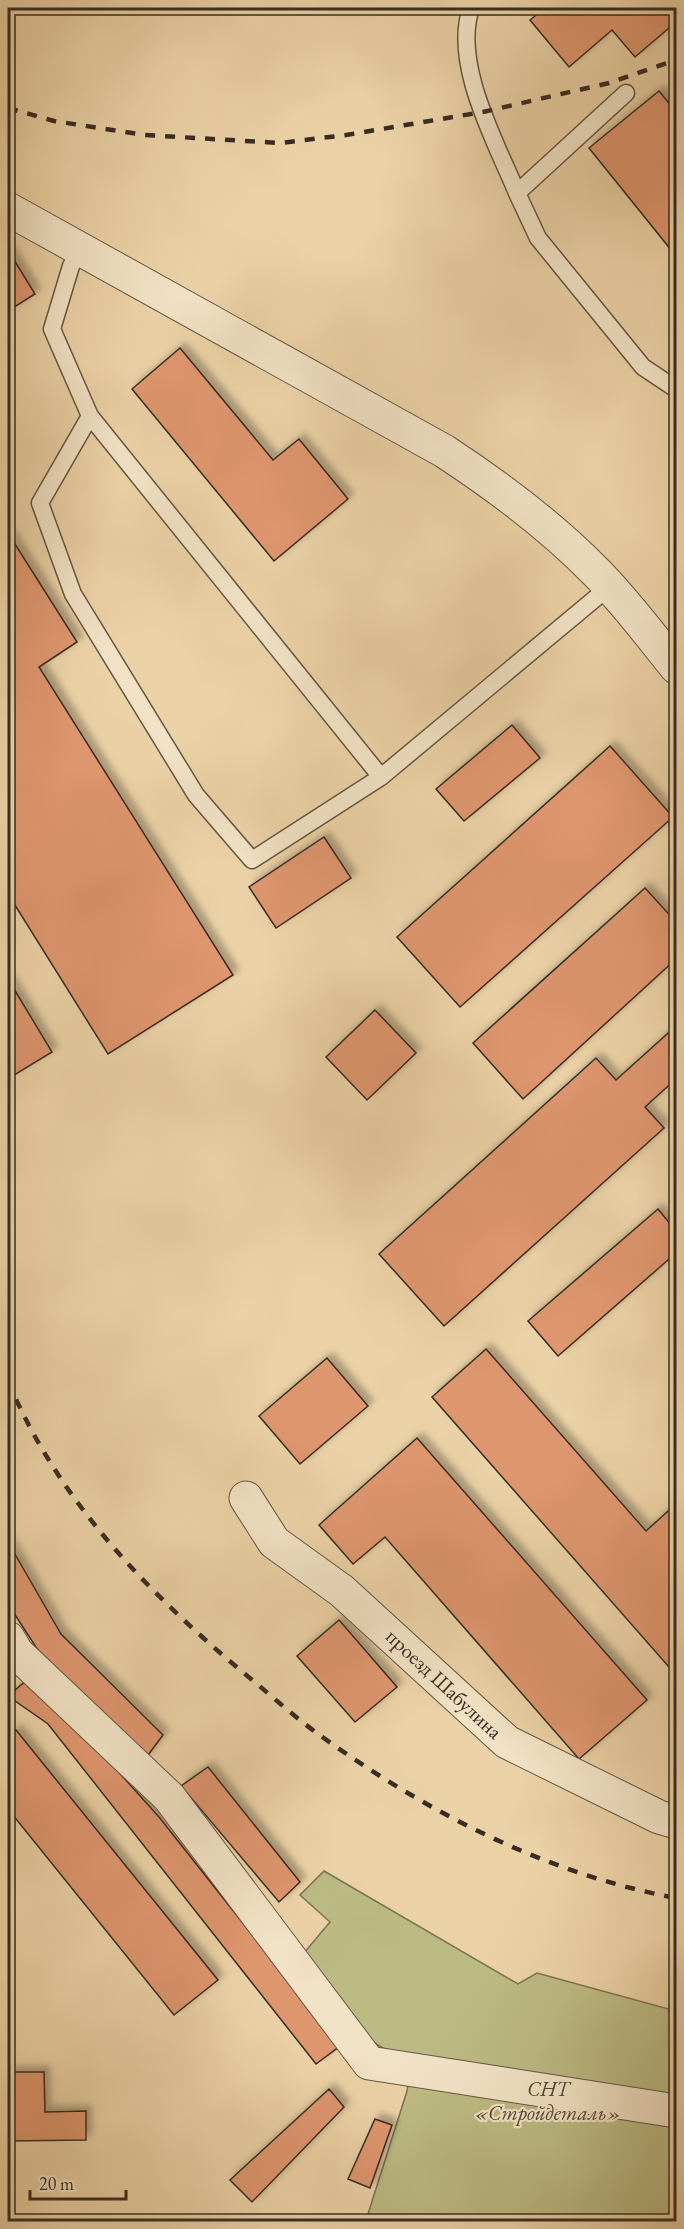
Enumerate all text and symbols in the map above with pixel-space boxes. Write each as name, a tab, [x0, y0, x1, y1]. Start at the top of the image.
street label: проезд Шабулина	[380, 1623, 509, 1745]
park label: СНТ «Стройдеталь»	[475, 2075, 621, 2126]
scale bar	[30, 2163, 126, 2201]
text: 20 m	[39, 2172, 74, 2195]

